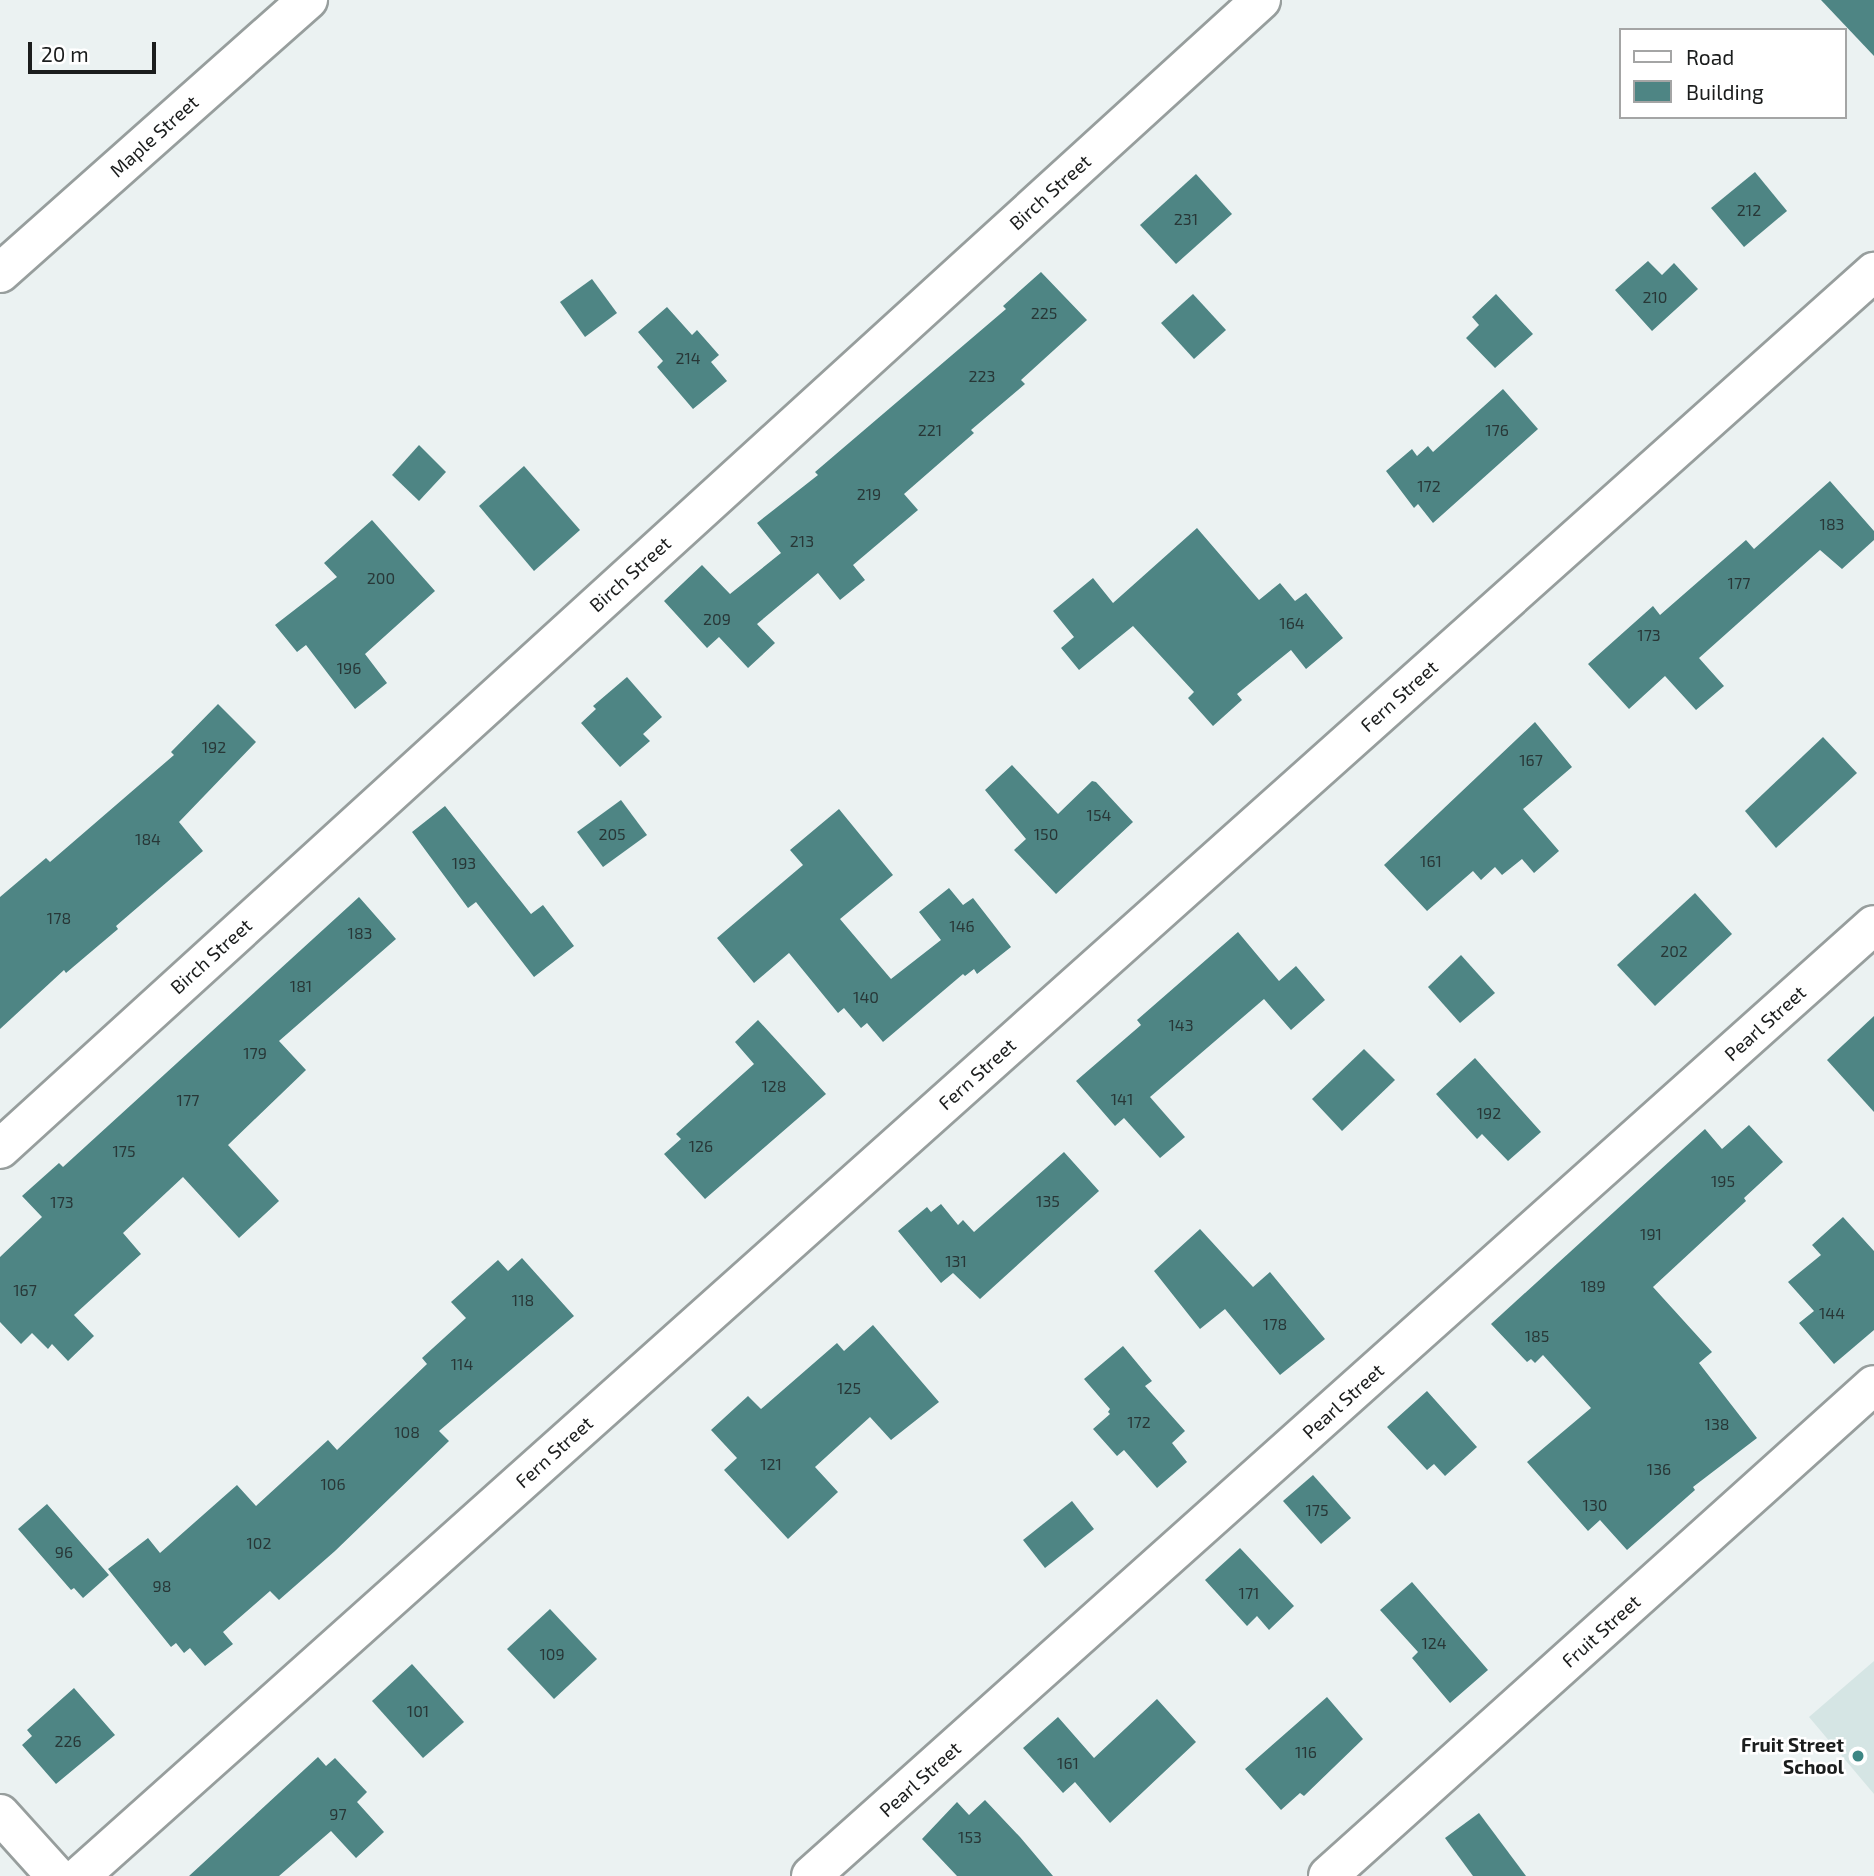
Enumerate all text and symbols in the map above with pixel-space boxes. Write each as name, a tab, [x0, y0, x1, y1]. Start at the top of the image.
scale bar	[32, 28, 159, 72]
legend	[1618, 28, 1846, 119]
text: 20 m	[41, 41, 89, 66]
text: Road	[1686, 44, 1734, 69]
text: Building	[1686, 79, 1764, 104]
street label: Maple Street	[105, 90, 203, 182]
street label: Birch Street	[1005, 150, 1095, 234]
house number: 212	[1737, 200, 1761, 220]
house number: 231	[1174, 209, 1198, 229]
house number: 210	[1642, 287, 1668, 307]
house number: 225	[1031, 303, 1057, 323]
house number: 214	[675, 348, 701, 368]
house number: 223	[969, 366, 995, 386]
house number: 221	[918, 420, 942, 440]
house number: 176	[1485, 420, 1509, 440]
house number: 172	[1417, 476, 1441, 496]
house number: 219	[857, 484, 881, 504]
house number: 183	[1820, 514, 1844, 534]
house number: 213	[790, 531, 814, 551]
street label: Birch Street	[585, 532, 675, 616]
house number: 200	[367, 568, 395, 588]
house number: 177	[1728, 573, 1750, 593]
house number: 209	[703, 609, 731, 629]
house number: 164	[1279, 613, 1305, 633]
house number: 173	[1637, 625, 1661, 645]
street label: Fern Street	[1356, 655, 1442, 737]
house number: 196	[337, 658, 361, 678]
house number: 192	[202, 737, 226, 757]
house number: 167	[1519, 750, 1543, 770]
house number: 154	[1087, 805, 1111, 825]
house number: 205	[598, 824, 626, 844]
house number: 150	[1034, 824, 1058, 844]
house number: 184	[135, 829, 161, 849]
house number: 161	[1420, 851, 1442, 871]
house number: 193	[452, 853, 476, 873]
house number: 178	[47, 908, 71, 928]
street label: Birch Street	[166, 914, 256, 998]
house number: 146	[949, 916, 975, 936]
house number: 183	[348, 923, 372, 943]
house number: 202	[1660, 941, 1688, 961]
house number: 181	[290, 976, 312, 996]
street label: Pearl Street	[1719, 980, 1811, 1066]
house number: 140	[853, 987, 879, 1007]
house number: 143	[1168, 1015, 1194, 1035]
street label: Fern Street	[934, 1033, 1020, 1115]
house number: 179	[243, 1043, 267, 1063]
house number: 128	[761, 1076, 787, 1096]
house number: 141	[1111, 1089, 1133, 1109]
house number: 177	[177, 1090, 199, 1110]
house number: 192	[1477, 1103, 1501, 1123]
house number: 126	[689, 1136, 713, 1156]
house number: 175	[112, 1141, 136, 1161]
house number: 195	[1711, 1171, 1735, 1191]
house number: 135	[1036, 1191, 1060, 1211]
house number: 173	[50, 1192, 74, 1212]
house number: 191	[1640, 1224, 1662, 1244]
house number: 131	[945, 1251, 967, 1271]
house number: 189	[1580, 1276, 1606, 1296]
house number: 167	[13, 1280, 37, 1300]
house number: 118	[512, 1290, 534, 1310]
house number: 144	[1819, 1303, 1845, 1323]
house number: 178	[1263, 1314, 1287, 1334]
house number: 185	[1525, 1326, 1549, 1346]
house number: 114	[451, 1354, 473, 1374]
street label: Pearl Street	[1297, 1358, 1389, 1444]
house number: 125	[837, 1378, 861, 1398]
street label: Fern Street	[511, 1411, 597, 1493]
house number: 172	[1127, 1412, 1151, 1432]
house number: 138	[1705, 1414, 1729, 1434]
house number: 108	[394, 1422, 420, 1442]
house number: 121	[760, 1454, 782, 1474]
house number: 136	[1647, 1459, 1671, 1479]
house number: 106	[320, 1474, 346, 1494]
house number: 130	[1583, 1495, 1607, 1515]
house number: 175	[1305, 1500, 1329, 1520]
house number: 102	[246, 1533, 272, 1553]
house number: 96	[55, 1542, 73, 1562]
house number: 98	[153, 1576, 171, 1596]
house number: 171	[1239, 1583, 1259, 1603]
street label: Fruit Street	[1557, 1590, 1645, 1672]
house number: 124	[1421, 1633, 1447, 1653]
house number: 109	[539, 1644, 565, 1664]
house number: 101	[407, 1701, 429, 1721]
house number: 226	[54, 1731, 82, 1751]
place label: Fruit Street School	[1741, 1734, 1844, 1778]
street label: Pearl Street	[874, 1736, 966, 1822]
house number: 116	[1295, 1742, 1317, 1762]
marker: Fruit Street School	[1850, 1748, 1866, 1764]
house number: 161	[1057, 1753, 1079, 1773]
house number: 97	[329, 1804, 347, 1824]
house number: 153	[958, 1827, 982, 1847]

